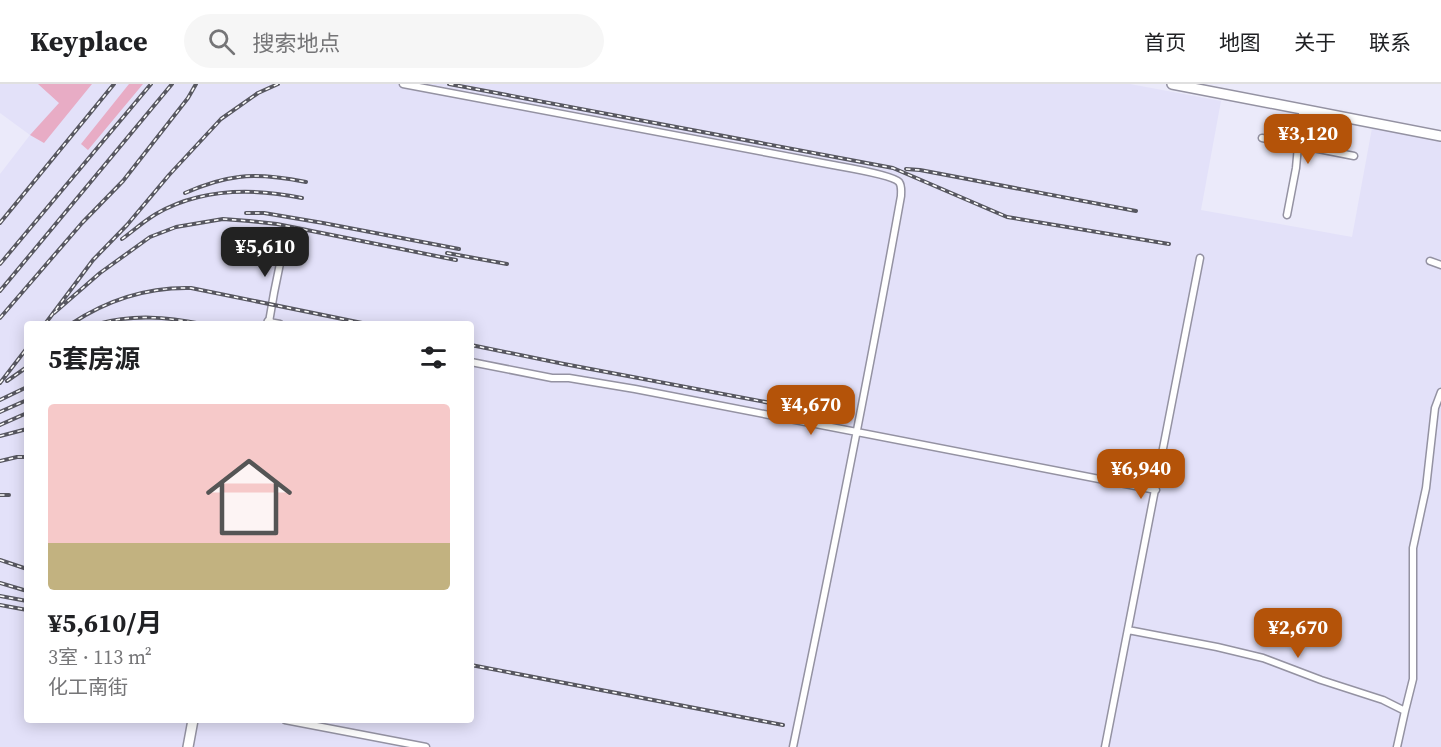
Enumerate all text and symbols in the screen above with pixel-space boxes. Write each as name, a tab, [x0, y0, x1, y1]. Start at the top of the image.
search box	[184, 14, 604, 68]
text: Keyplace	[30, 22, 148, 60]
icon: search	[205, 25, 238, 58]
text: 搜索地点	[253, 28, 341, 58]
text: 首页	[1144, 28, 1186, 57]
text: 地图	[1219, 28, 1261, 57]
text: 关于	[1294, 28, 1336, 57]
text: 联系	[1369, 28, 1411, 57]
pin: ¥3,120	[1259, 114, 1357, 165]
text: ¥3,120	[1278, 119, 1338, 147]
pin: ¥5,610	[216, 227, 314, 278]
text: ¥5,610	[235, 232, 295, 260]
text: 5套房源	[48, 341, 140, 377]
icon: filters	[417, 341, 450, 374]
pin: ¥4,670	[762, 385, 860, 436]
text: ¥4,670	[781, 390, 841, 418]
icon: home	[195, 443, 303, 551]
pin: ¥6,940	[1092, 449, 1190, 500]
text: ¥6,940	[1111, 454, 1171, 482]
text: ¥5,610/月	[48, 605, 162, 641]
pin: ¥2,670	[1249, 608, 1347, 659]
text: ¥2,670	[1268, 613, 1328, 641]
text: 3室 · 113 m²	[48, 643, 152, 671]
text: 化工南街	[48, 673, 128, 701]

